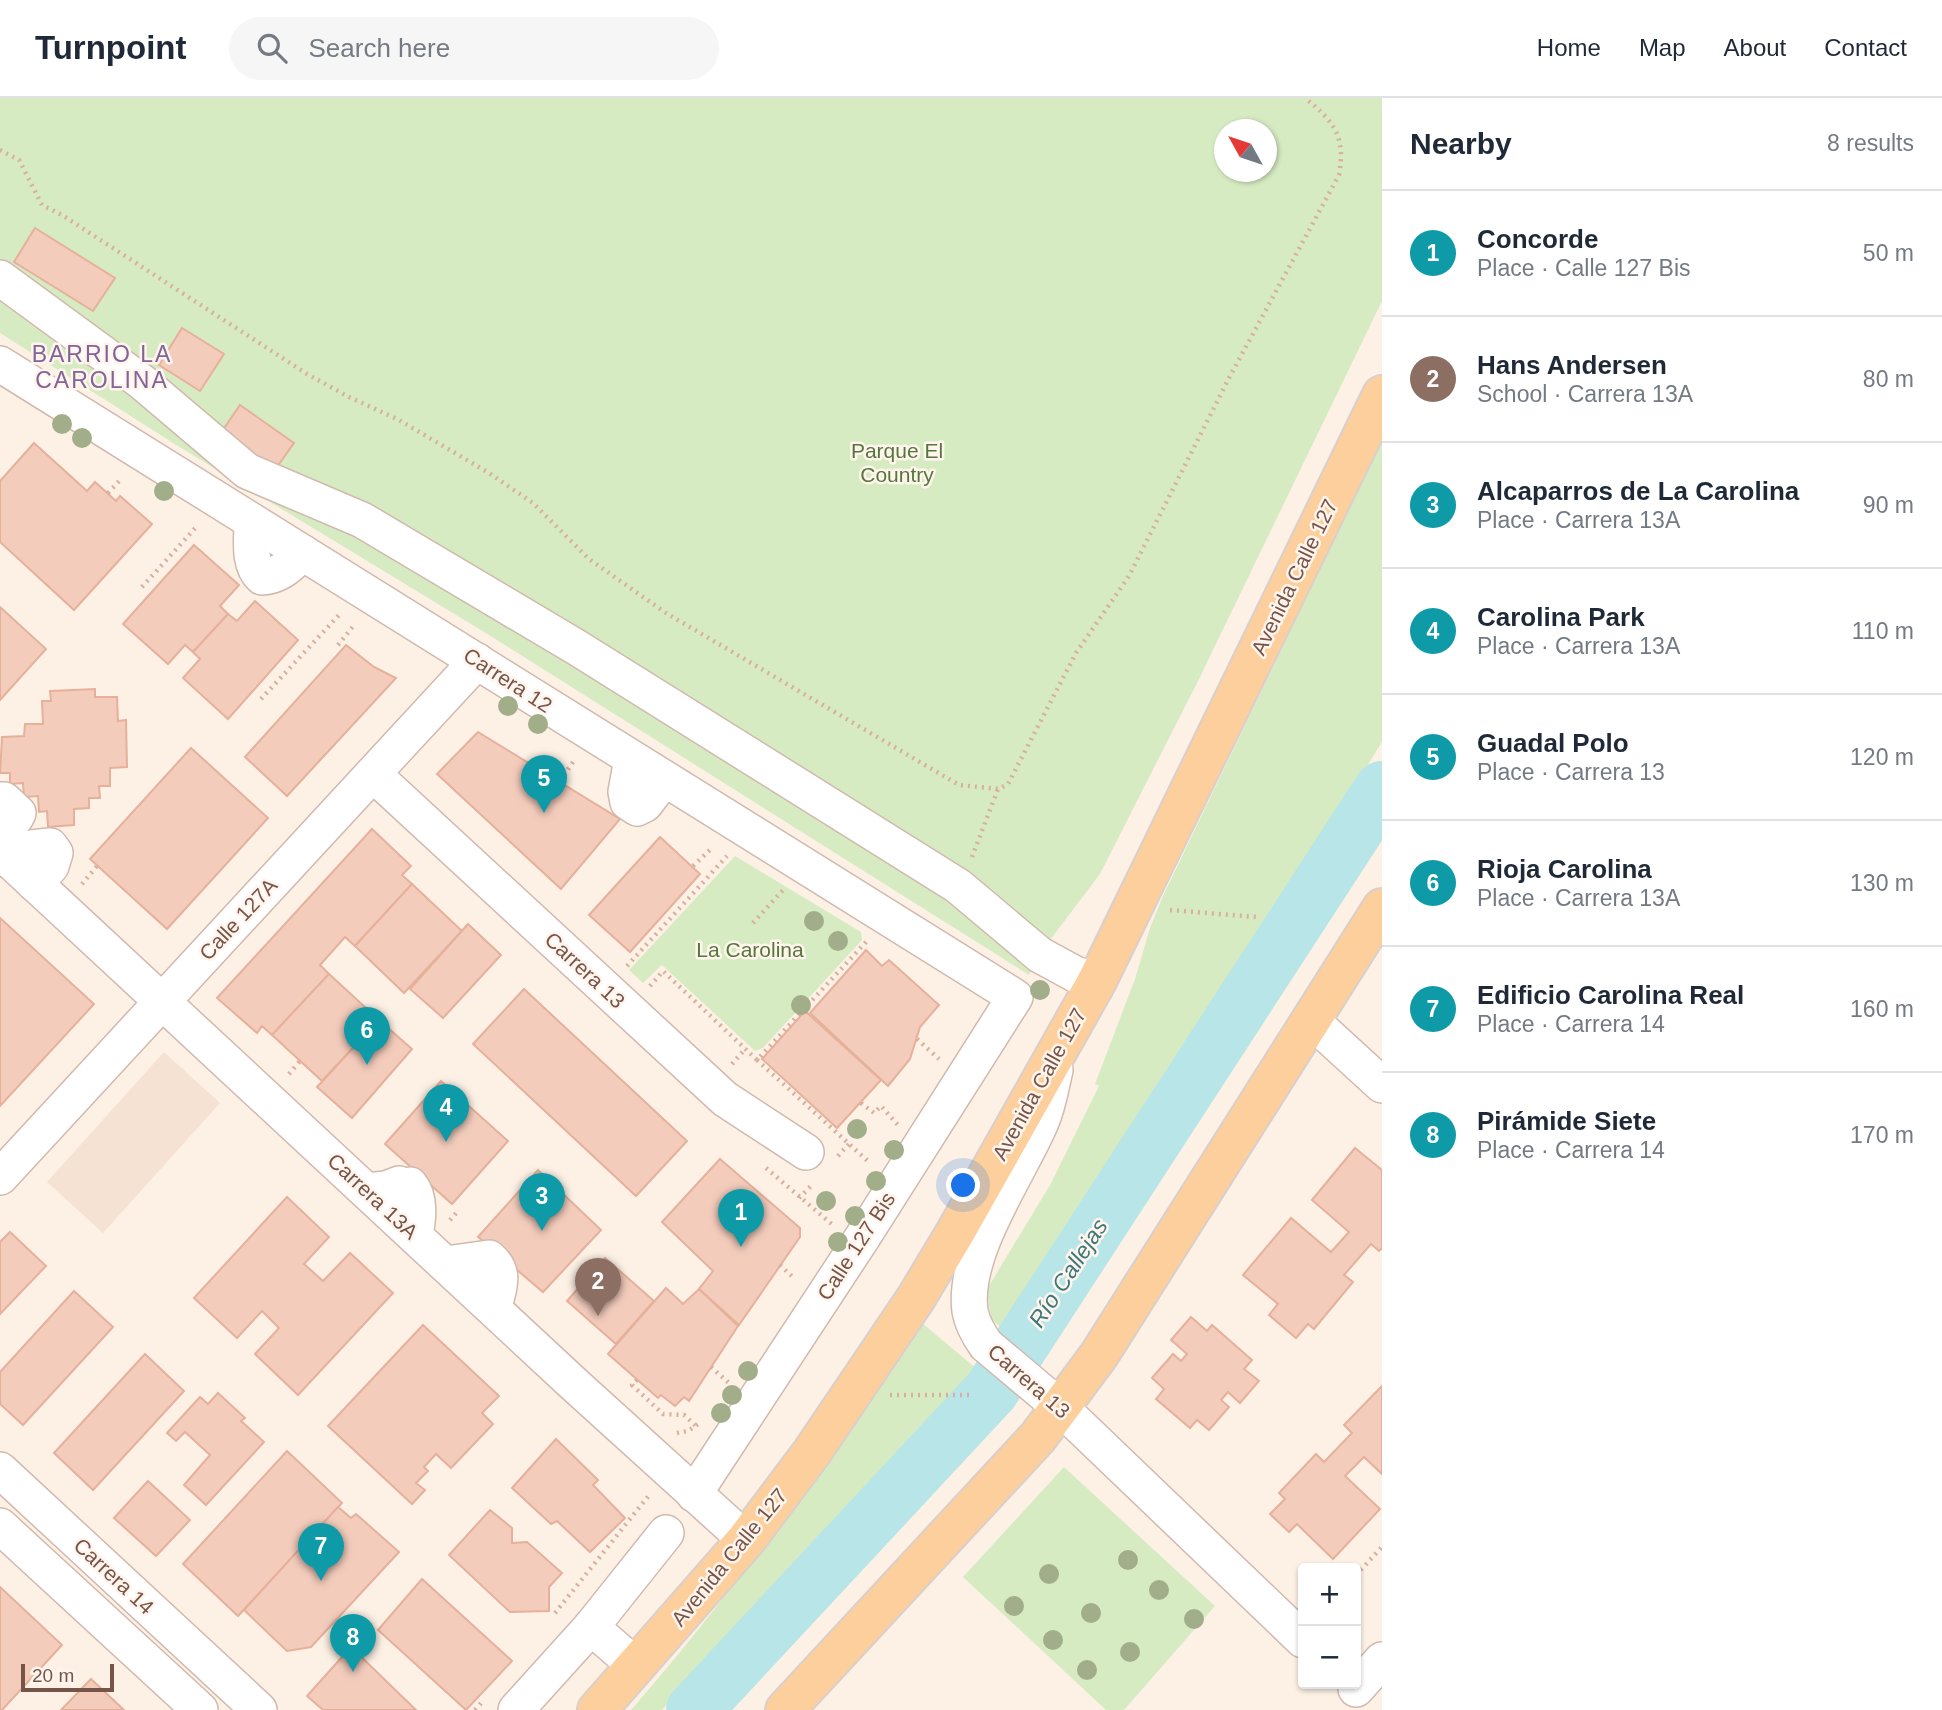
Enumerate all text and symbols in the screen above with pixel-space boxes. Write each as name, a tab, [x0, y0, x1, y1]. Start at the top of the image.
search box	[229, 17, 719, 80]
text: Turnpoint	[35, 29, 187, 66]
icon: search	[253, 29, 291, 67]
text: Search here	[309, 33, 450, 63]
text: Home	[1537, 34, 1601, 61]
text: Map	[1639, 34, 1686, 61]
text: About	[1724, 34, 1786, 61]
text: Contact	[1824, 34, 1907, 61]
north arrow	[1214, 119, 1277, 182]
text: Nearby	[1410, 127, 1512, 160]
text: 8 results	[1827, 130, 1914, 156]
text: Concorde	[1477, 224, 1598, 254]
text: 1	[1427, 240, 1439, 266]
text: 50 m	[1863, 240, 1914, 266]
text: Place · Calle 127 Bis	[1477, 255, 1691, 281]
district label: BARRIO LA CAROLINA	[32, 341, 172, 393]
text: Hans Andersen	[1477, 350, 1667, 380]
text: 2	[1427, 366, 1439, 392]
text: 80 m	[1863, 366, 1914, 392]
text: School · Carrera 13A	[1477, 381, 1693, 407]
park label: Parque El Country	[851, 439, 943, 486]
text: Alcaparros de La Carolina	[1477, 476, 1799, 506]
text: 3	[1427, 492, 1439, 518]
text: 90 m	[1863, 492, 1914, 518]
street label: Avenida Calle 127	[1246, 496, 1342, 658]
text: Place · Carrera 13A	[1477, 507, 1680, 533]
text: Carolina Park	[1477, 602, 1645, 632]
text: 4	[1427, 618, 1439, 644]
text: 110 m	[1852, 618, 1914, 644]
text: Place · Carrera 13A	[1477, 633, 1680, 659]
street label: Carrera 12	[460, 643, 556, 717]
text: Guadal Polo	[1477, 728, 1629, 758]
text: 5	[1427, 744, 1439, 770]
text: 120 m	[1850, 744, 1914, 770]
pin: 5	[521, 755, 567, 813]
text: Place · Carrera 13	[1477, 759, 1665, 785]
text: Rioja Carolina	[1477, 854, 1652, 884]
text: 6	[1427, 870, 1439, 896]
text: 130 m	[1850, 870, 1914, 896]
street label: Calle 127A	[195, 874, 281, 964]
text: Place · Carrera 13A	[1477, 885, 1680, 911]
street label: Carrera 13	[540, 927, 630, 1013]
park label: La Carolina	[696, 938, 804, 961]
text: Edificio Carolina Real	[1477, 980, 1744, 1010]
text: 7	[1427, 996, 1439, 1022]
text: 160 m	[1850, 996, 1914, 1022]
street label: Avenida Calle 127	[988, 1004, 1090, 1164]
pin: 6	[344, 1007, 390, 1065]
text: Place · Carrera 14	[1477, 1011, 1665, 1037]
pin: 4	[423, 1084, 469, 1142]
text: Pirámide Siete	[1477, 1106, 1656, 1136]
text: 8	[1427, 1122, 1439, 1148]
text: 170 m	[1850, 1122, 1914, 1148]
text: Place · Carrera 14	[1477, 1137, 1665, 1163]
street label: Carrera 13A	[323, 1149, 423, 1243]
your location	[946, 1168, 980, 1202]
pin: 3	[519, 1173, 565, 1231]
street label: Calle 127 Bis	[813, 1188, 899, 1304]
pin: 1	[718, 1189, 764, 1247]
water label: Río Callejas	[1023, 1214, 1113, 1332]
pin: 2	[575, 1258, 621, 1316]
street label: Carrera 13	[984, 1339, 1074, 1423]
street label: Avenida Calle 127	[667, 1484, 791, 1630]
pin: 7	[298, 1523, 344, 1581]
street label: Carrera 14	[69, 1533, 159, 1619]
map controls	[1298, 1563, 1361, 1689]
button: +	[1298, 1563, 1361, 1626]
pin: 8	[330, 1614, 376, 1672]
button: −	[1298, 1626, 1361, 1689]
scale bar	[21, 1661, 114, 1693]
text: 20 m	[32, 1665, 74, 1686]

